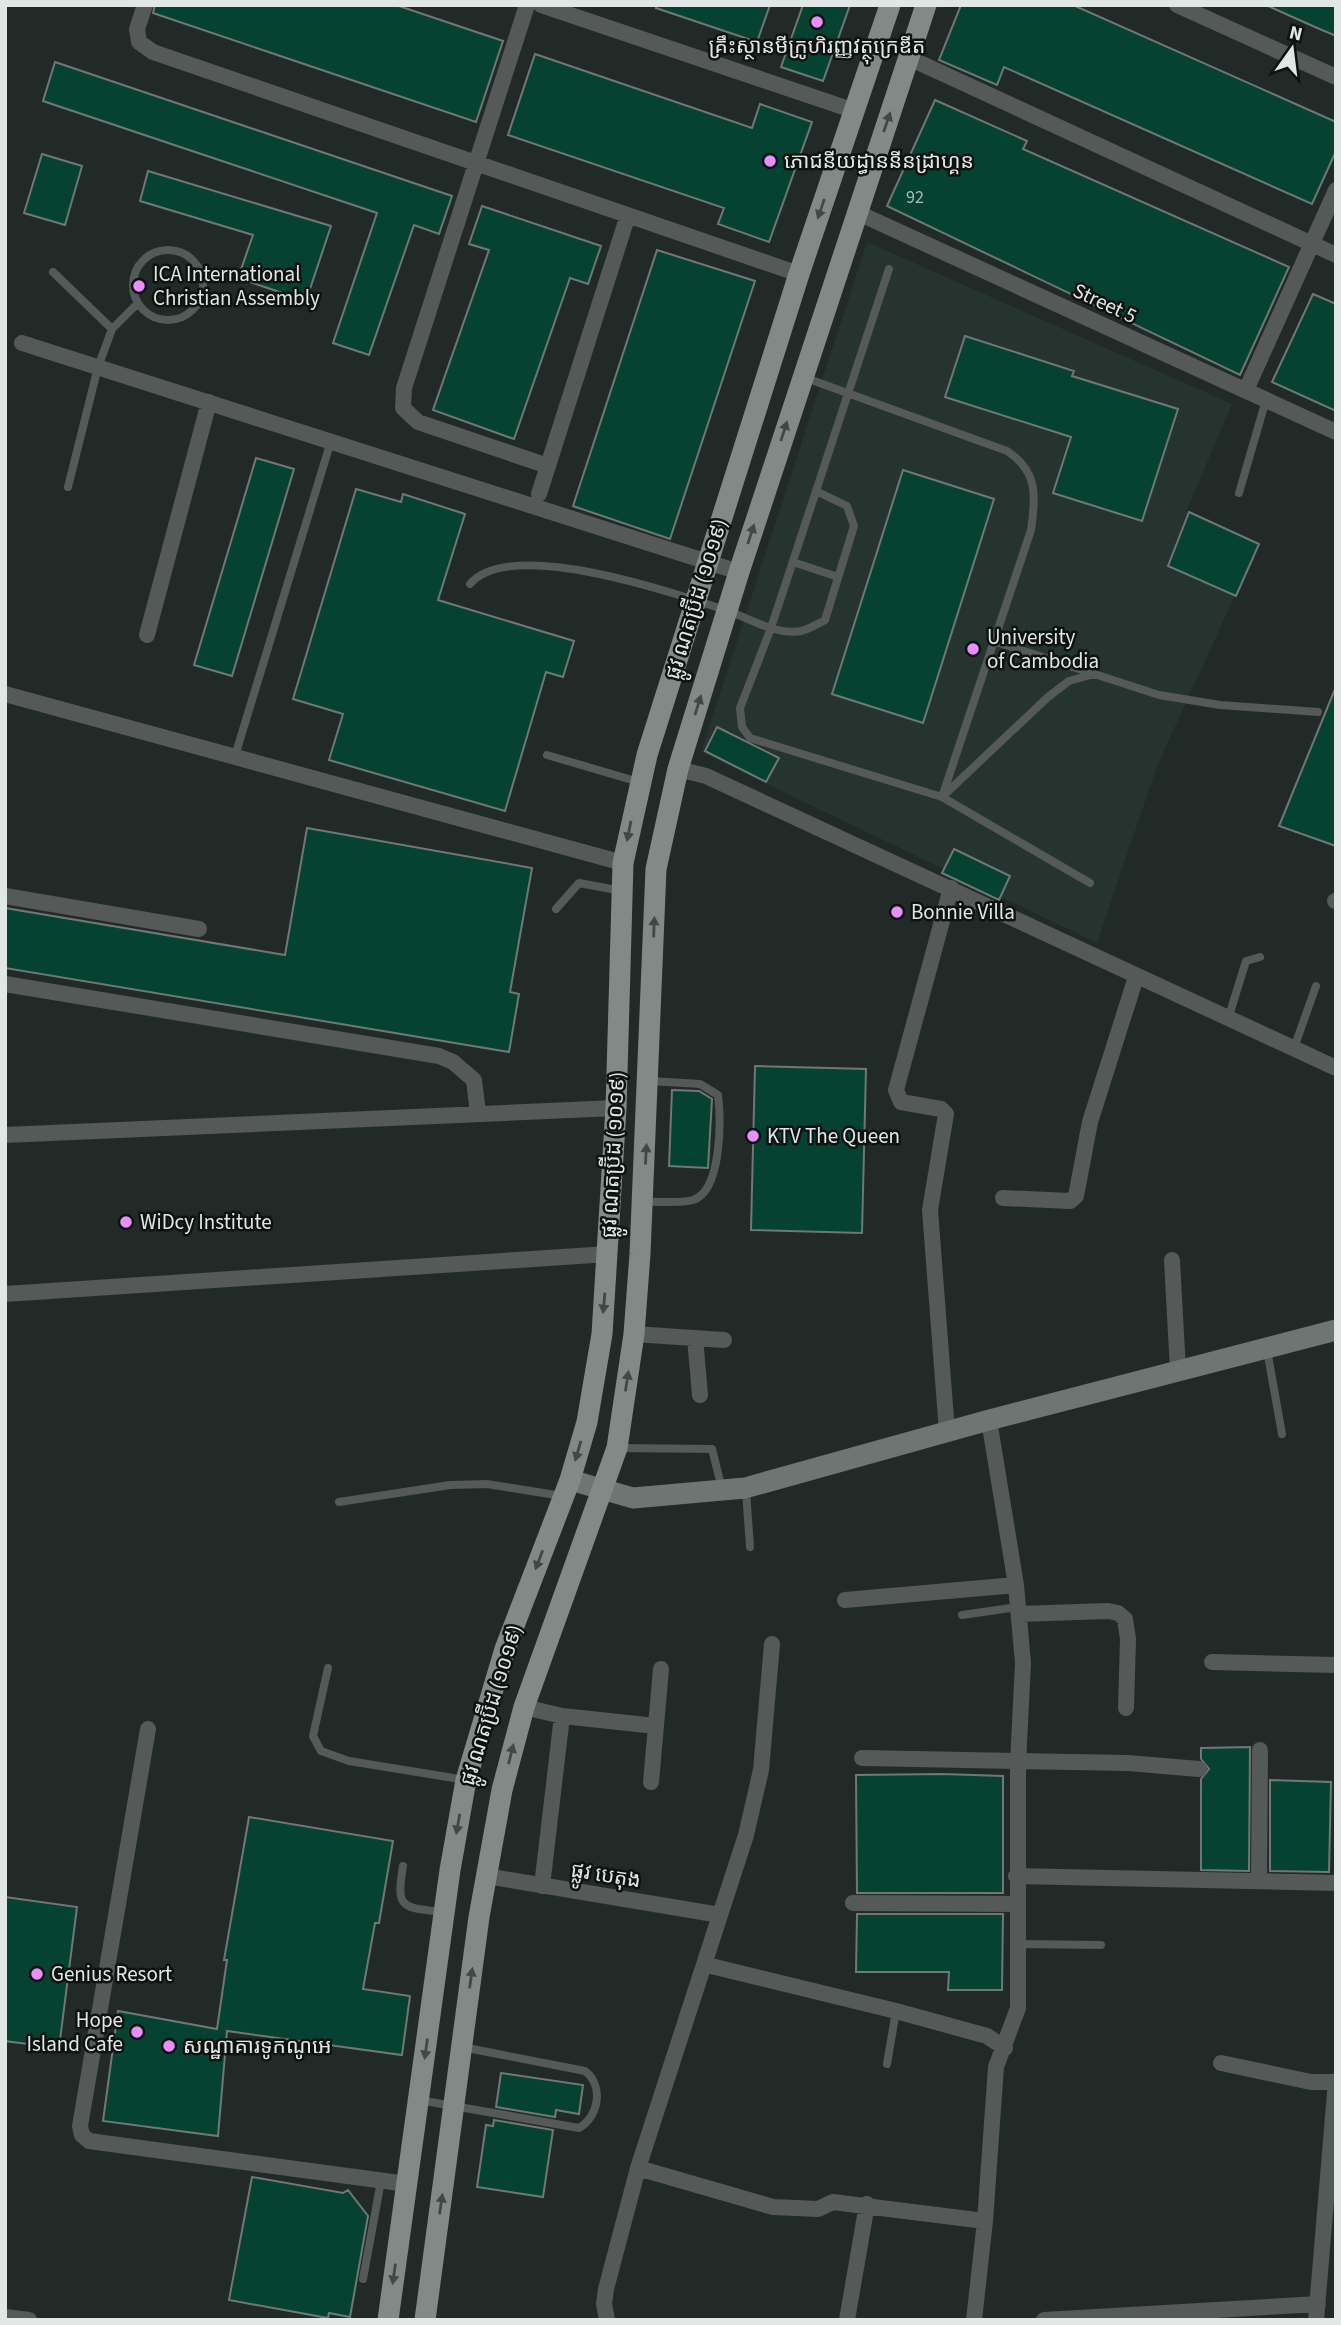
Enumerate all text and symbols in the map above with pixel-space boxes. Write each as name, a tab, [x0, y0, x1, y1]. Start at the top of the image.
marker: គ្រឹះស្ថានមីក្រូហិរញ្ញវត្ថុក្រេឌីត	[809, 14, 825, 30]
north arrow	[1257, 14, 1327, 84]
text: N	[1286, 19, 1305, 49]
place label: គ្រឹះស្ថានមីក្រូហិរញ្ញវត្ថុក្រេឌីត	[709, 31, 925, 65]
one-way arrow	[882, 111, 893, 132]
place label: ភោជនីយដ្ធាននីនដ្រាហ្គន	[784, 146, 974, 176]
marker: ភោជនីយដ្ធាននីនដ្រាហ្គន	[762, 153, 778, 169]
house number: 92	[906, 185, 924, 210]
one-way arrow	[815, 199, 826, 220]
place label: ICA International Christian Assembly	[153, 259, 320, 313]
street label: Street 5	[1068, 275, 1142, 331]
marker: ICA International Christian Assembly	[131, 278, 147, 294]
one-way arrow	[779, 420, 790, 441]
street label: ផ្លូវ ណតប្រ៊ីដ (១០១៩)	[657, 515, 739, 684]
one-way arrow	[746, 523, 757, 544]
place label: University of Cambodia	[987, 622, 1099, 676]
marker: University of Cambodia	[965, 641, 981, 657]
one-way arrow	[693, 694, 703, 715]
one-way arrow	[623, 820, 634, 842]
place label: Bonnie Villa	[911, 897, 1015, 927]
marker: Bonnie Villa	[889, 904, 905, 920]
one-way arrow	[649, 915, 660, 937]
street label: ផ្លូវ ណតប្រ៊ីដ (១០១៩)	[594, 1071, 637, 1239]
place label: KTV The Queen	[767, 1121, 900, 1151]
marker: KTV The Queen	[745, 1128, 761, 1144]
one-way arrow	[641, 1143, 652, 1165]
place label: WiDcy Institute	[140, 1207, 272, 1237]
marker: WiDcy Institute	[118, 1214, 134, 1230]
one-way arrow	[598, 1292, 609, 1314]
one-way arrow	[622, 1369, 633, 1391]
one-way arrow	[573, 1441, 583, 1462]
one-way arrow	[533, 1549, 544, 1570]
street label: ផ្លូវ ណតប្រ៊ីដ (១០១៩)	[452, 1621, 534, 1790]
one-way arrow	[506, 1743, 517, 1765]
one-way arrow	[452, 1813, 463, 1835]
street label: ផ្លូវ បេតុង	[568, 1855, 643, 1899]
place label: Genius Resort	[51, 1959, 172, 1989]
marker: Genius Resort	[29, 1966, 45, 1982]
one-way arrow	[466, 1967, 477, 1989]
place label: Hope Island Cafe	[26, 2005, 123, 2059]
marker: Hope Island Cafe	[129, 2024, 145, 2040]
place label: សណ្ឋាគារទូកណូអេ	[183, 2031, 331, 2061]
marker: សណ្ឋាគារទូកណូអេ	[161, 2038, 177, 2054]
one-way arrow	[420, 2038, 431, 2060]
one-way arrow	[435, 2192, 446, 2214]
one-way arrow	[389, 2263, 400, 2285]

